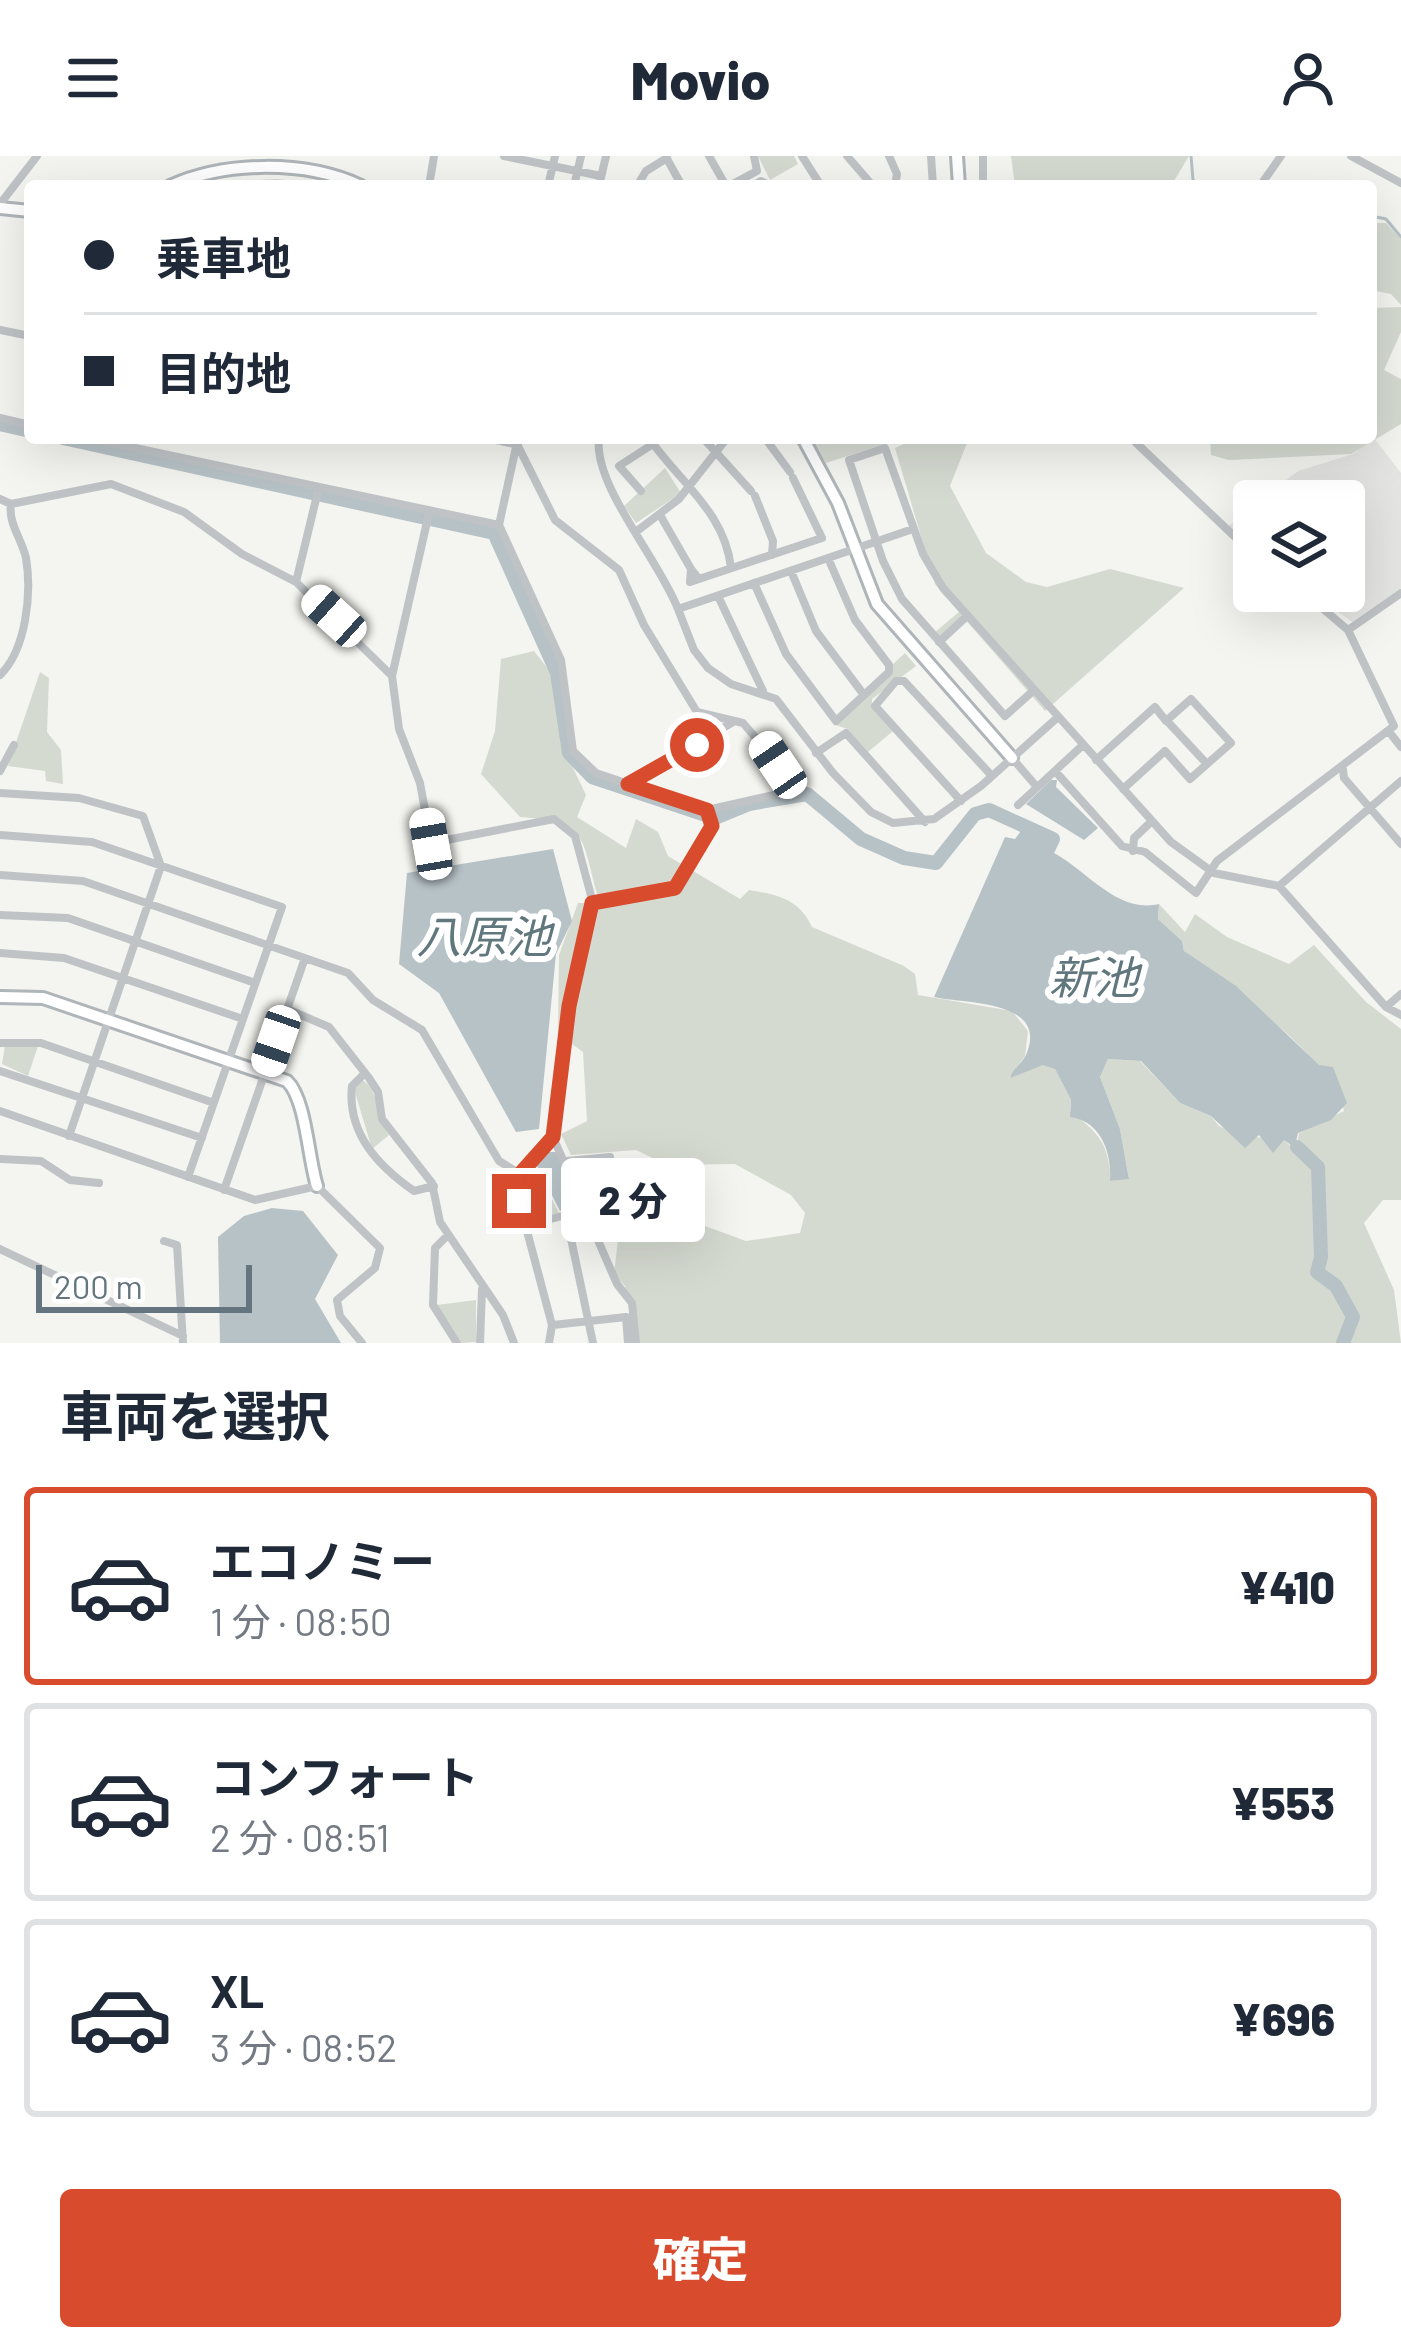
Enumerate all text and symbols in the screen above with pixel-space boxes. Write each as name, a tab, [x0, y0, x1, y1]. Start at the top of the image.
icon: menu	[60, 45, 126, 111]
icon: person	[1275, 45, 1341, 111]
text: Movio	[631, 46, 770, 111]
text: 乗車地	[156, 230, 291, 284]
text: 目的地	[156, 345, 291, 399]
map controls	[1233, 480, 1365, 612]
button: layers	[1233, 480, 1365, 612]
car	[295, 579, 373, 653]
route start	[670, 718, 724, 772]
car	[743, 725, 813, 805]
car	[407, 805, 455, 883]
water label: 八原池	[416, 908, 555, 962]
water label: 新池	[1049, 949, 1143, 1003]
car	[247, 1001, 305, 1081]
callout: 2 分	[561, 1159, 705, 1243]
route end	[492, 1174, 546, 1228]
text: 2 分	[599, 1176, 667, 1223]
scale bar	[36, 1259, 252, 1312]
text: 200 m	[54, 1266, 143, 1306]
text: 車両を選択	[60, 1382, 330, 1447]
icon: car	[66, 1532, 174, 1640]
text: エコノミー	[210, 1533, 435, 1587]
text: ¥410	[1239, 1559, 1335, 1613]
text: 1 分 · 08:50	[210, 1597, 392, 1644]
icon: car	[66, 1748, 174, 1856]
text: コンフォート	[210, 1749, 479, 1803]
text: ¥553	[1230, 1775, 1335, 1829]
text: 2 分 · 08:51	[210, 1813, 390, 1860]
text: XL	[210, 1963, 264, 2017]
icon: car	[66, 1964, 174, 2072]
text: ¥696	[1231, 1991, 1335, 2045]
text: 3 分 · 08:52	[210, 2023, 397, 2070]
button: 確定	[60, 2189, 1341, 2327]

